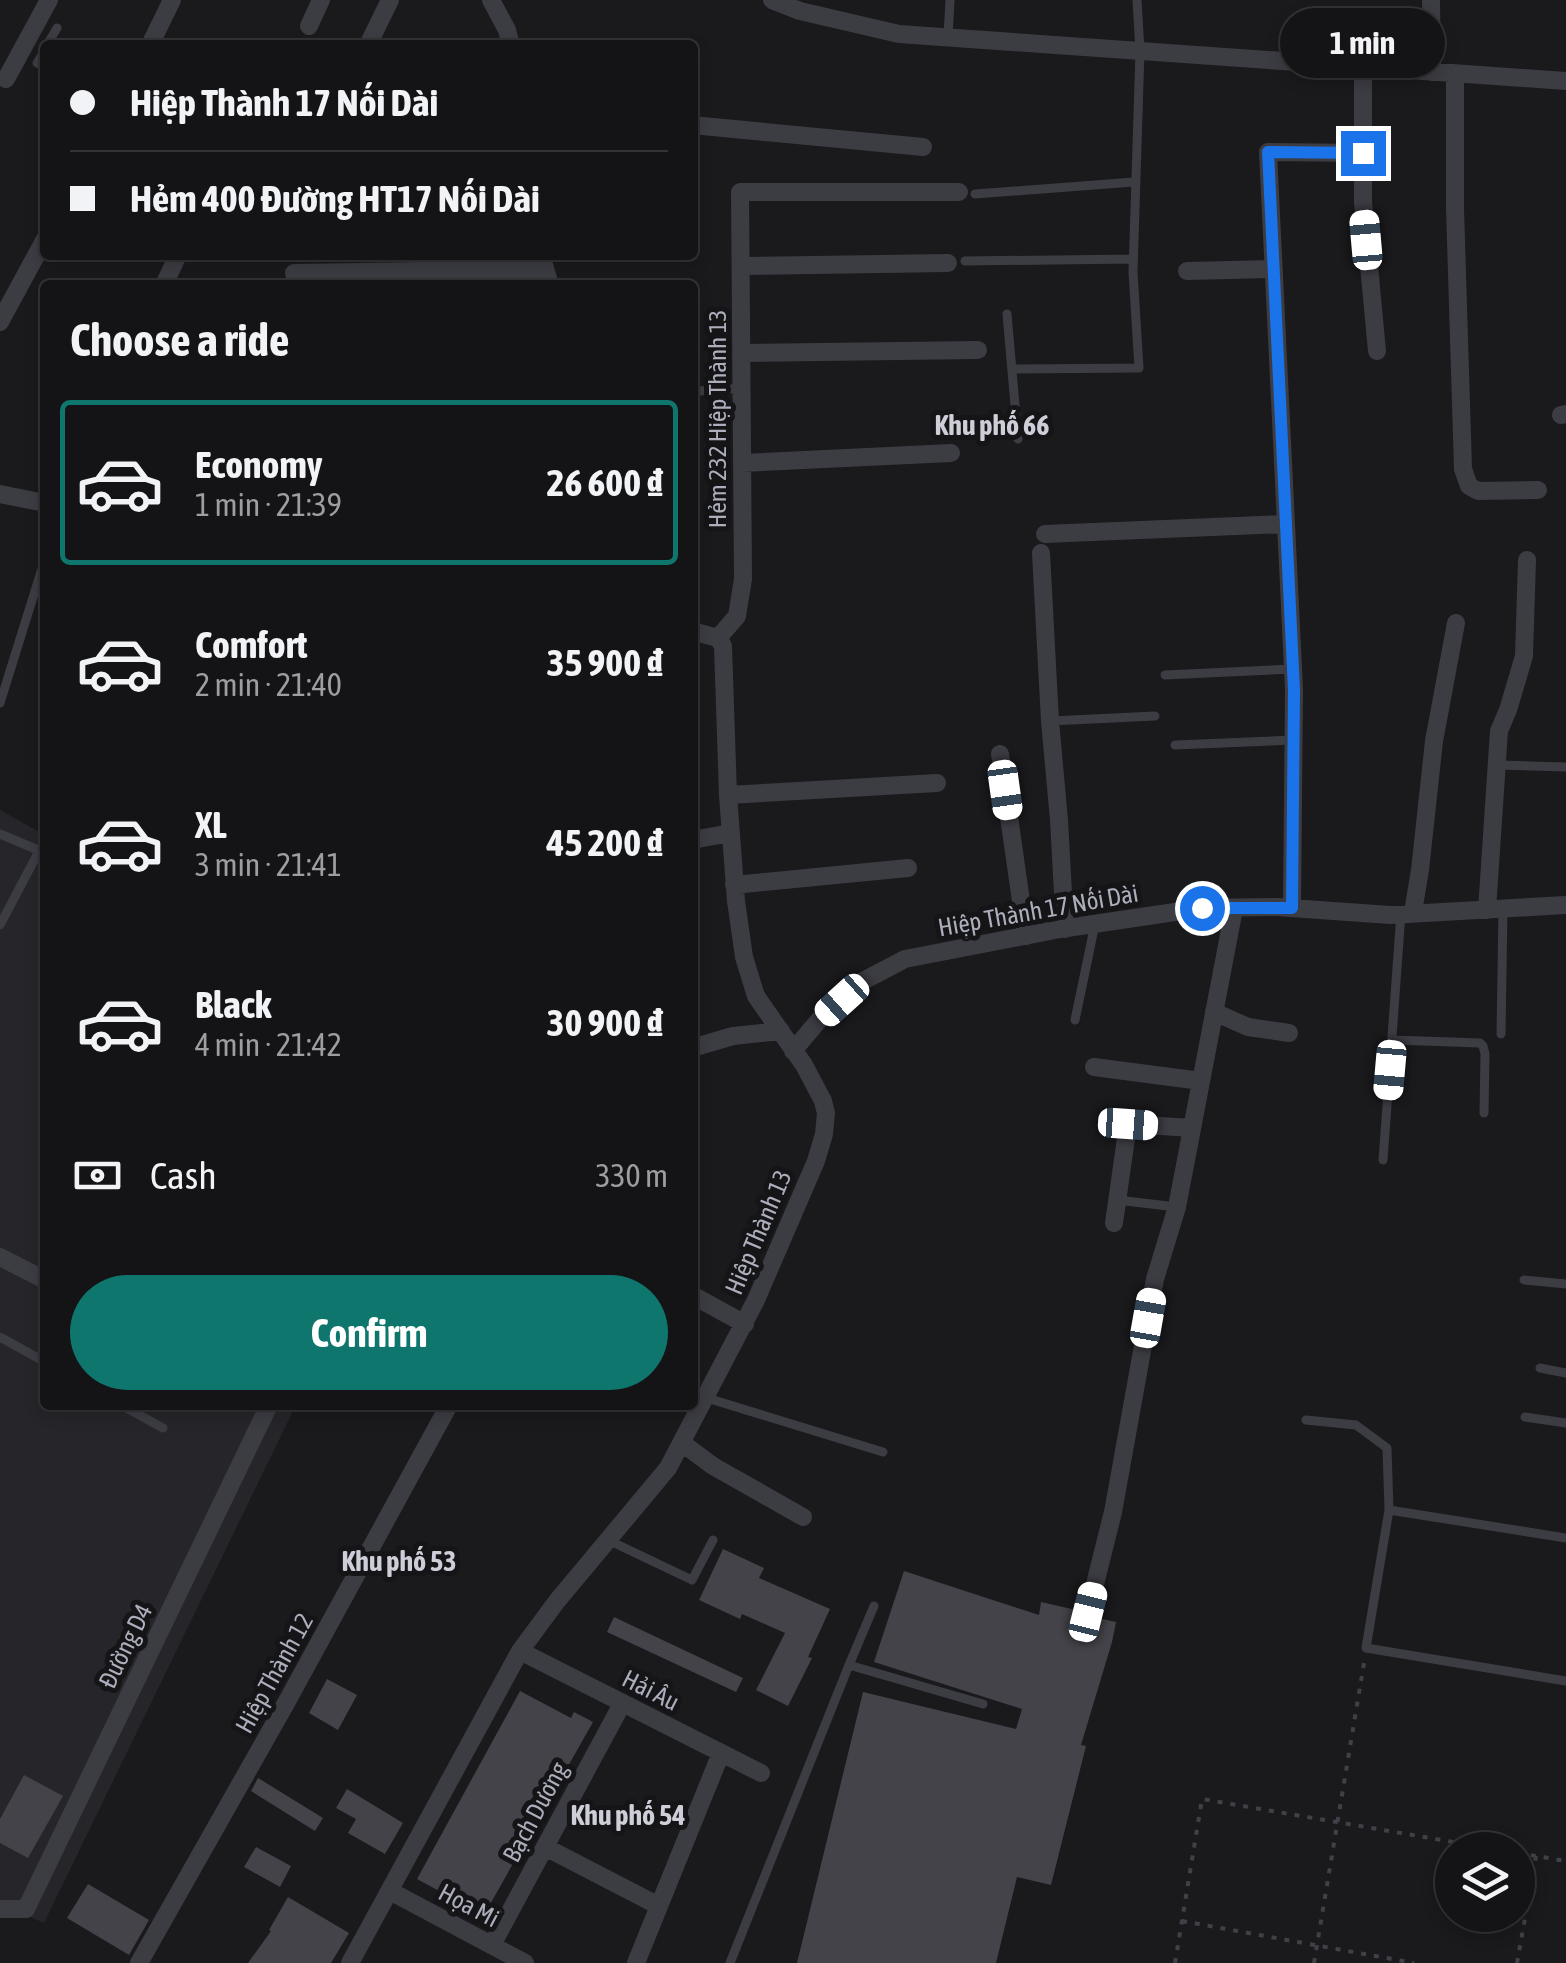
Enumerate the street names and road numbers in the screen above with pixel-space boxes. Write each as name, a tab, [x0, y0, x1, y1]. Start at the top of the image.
street label: Hẻm 232 Hiệp Thành 13	[703, 310, 731, 528]
street label: Hiệp Thành 17 Nối Dài	[936, 879, 1140, 941]
street label: Hiệp Thành 13	[719, 1166, 797, 1298]
street label: Đường D4	[93, 1599, 157, 1693]
street label: Hiệp Thành 12	[230, 1608, 318, 1738]
street label: Hải Âu	[618, 1664, 684, 1716]
street label: Bạch Dương	[497, 1757, 573, 1867]
street label: Họa Mi	[434, 1878, 504, 1932]

